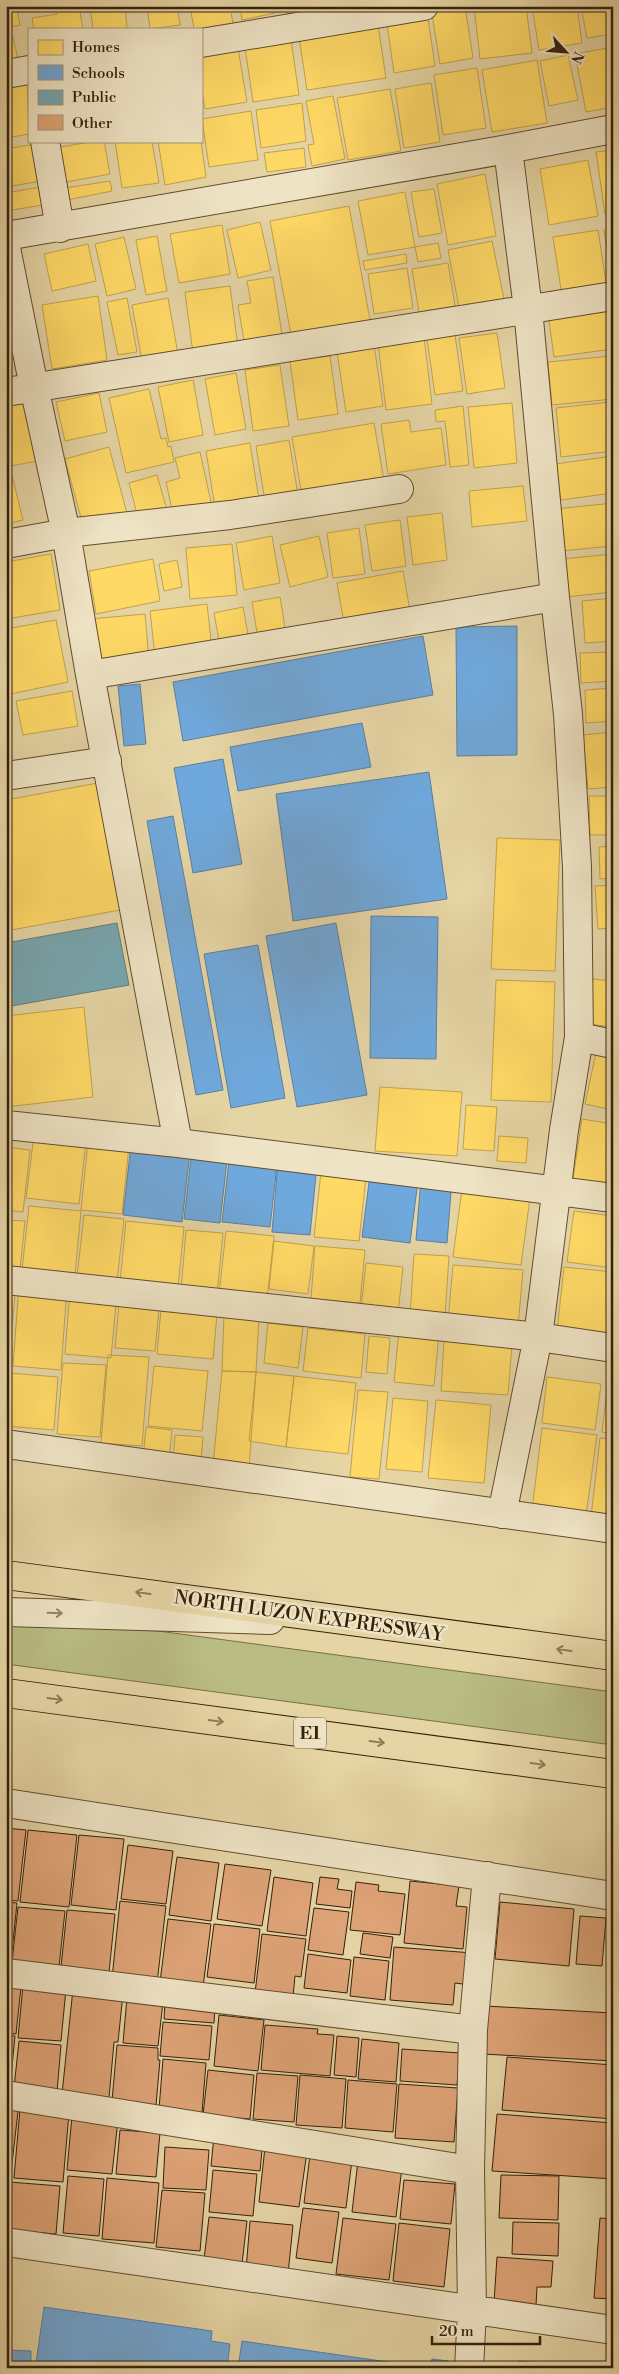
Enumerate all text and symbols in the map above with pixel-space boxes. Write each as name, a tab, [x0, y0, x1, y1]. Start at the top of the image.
legend	[28, 28, 202, 142]
north arrow	[542, 28, 592, 78]
text: Homes	[72, 38, 120, 57]
text: N	[566, 48, 587, 66]
text: Schools	[72, 64, 125, 83]
text: Public	[72, 88, 116, 107]
text: Other	[72, 114, 113, 133]
street label: NORTH LUZON EXPRESSWAY	[173, 1585, 447, 1647]
one-way arrow	[135, 1588, 151, 1598]
one-way arrow	[46, 1608, 63, 1618]
one-way arrow	[557, 1644, 573, 1654]
one-way arrow	[46, 1694, 62, 1704]
one-way arrow	[207, 1716, 223, 1726]
road number: E1	[294, 1718, 326, 1749]
one-way arrow	[368, 1737, 384, 1747]
one-way arrow	[529, 1759, 545, 1769]
scale bar	[432, 2314, 539, 2346]
text: 20 m	[439, 2322, 474, 2341]

